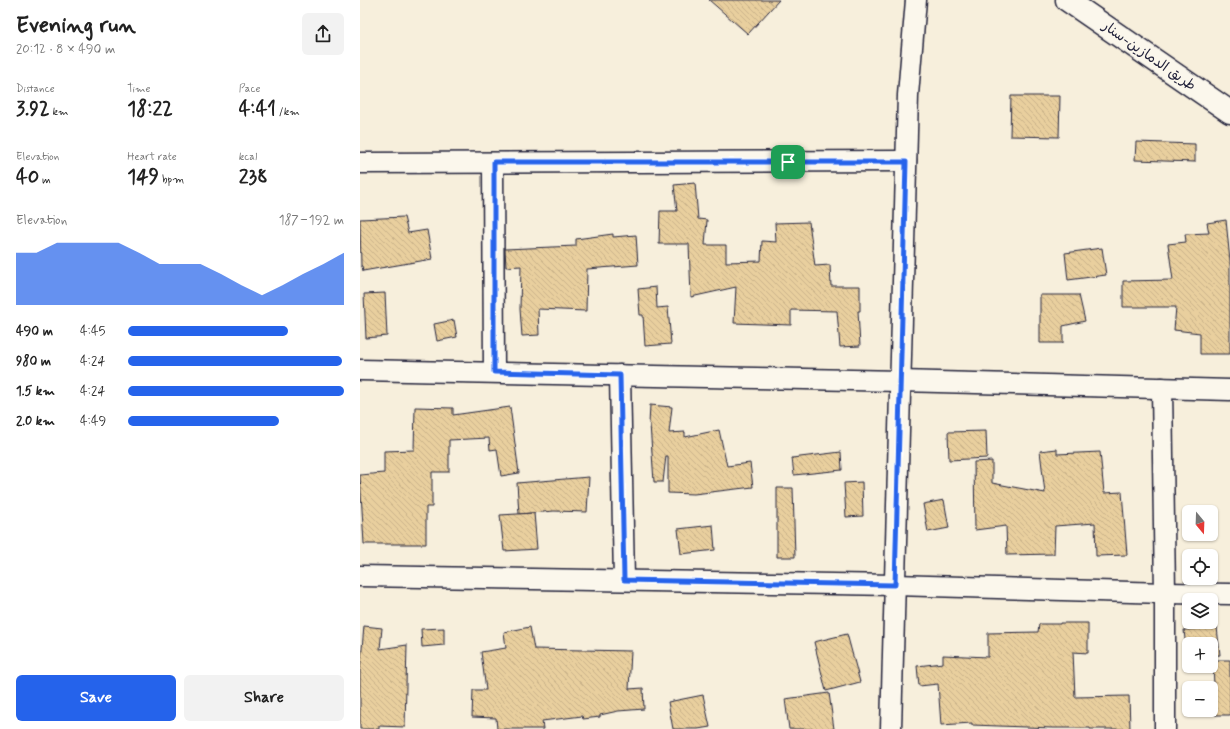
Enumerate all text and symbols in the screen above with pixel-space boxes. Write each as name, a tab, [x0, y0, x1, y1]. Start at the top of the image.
text: Evening run	[16, 12, 136, 40]
button: share	[302, 13, 344, 55]
street label: طريق الدمازين-سنار	[1098, 17, 1199, 95]
text: 20:12 · 8 × 490 m	[16, 41, 115, 58]
text: Distance	[16, 82, 55, 96]
text: Time	[127, 82, 150, 96]
text: Pace	[239, 82, 261, 96]
text: 3.92	[16, 96, 50, 123]
text: 18:22	[127, 96, 173, 123]
text: 4:41	[239, 96, 276, 123]
text: km	[50, 105, 69, 119]
text: /km	[276, 105, 300, 119]
pin	[771, 145, 805, 179]
text: Elevation	[16, 150, 59, 164]
text: Heart rate	[127, 150, 177, 164]
text: kcal	[239, 150, 257, 164]
icon: arrive	[777, 151, 799, 173]
text: 40	[16, 164, 39, 191]
text: 149	[127, 164, 159, 191]
text: 238	[239, 164, 268, 191]
text: m	[39, 173, 51, 187]
text: bpm	[159, 173, 184, 187]
text: Elevation	[16, 212, 67, 229]
text: 187–192 m	[279, 212, 344, 229]
text: 490 m	[16, 323, 53, 340]
text: 4:45	[80, 323, 106, 340]
text: 980 m	[16, 353, 51, 370]
text: 4:24	[80, 353, 105, 370]
text: 1.5 km	[16, 383, 55, 400]
text: 4:24	[80, 383, 105, 400]
text: 2.0 km	[16, 413, 55, 430]
text: 4:49	[80, 413, 106, 430]
north arrow	[1182, 505, 1218, 541]
map controls	[1182, 505, 1218, 717]
button: locate	[1182, 549, 1218, 585]
button: layers	[1182, 593, 1218, 629]
button: +	[1182, 637, 1218, 673]
button: Save	[16, 675, 176, 721]
button: Share	[184, 675, 344, 721]
button: −	[1182, 681, 1218, 717]

